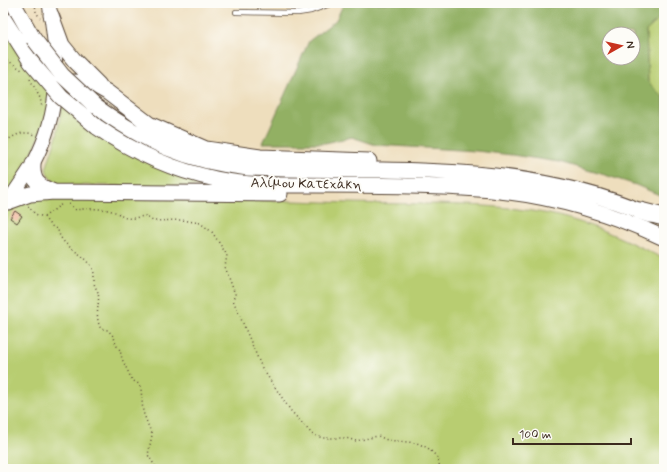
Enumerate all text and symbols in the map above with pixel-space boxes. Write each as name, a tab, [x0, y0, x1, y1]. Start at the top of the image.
north arrow	[601, 26, 641, 66]
text: N	[622, 40, 637, 49]
street label: Αλίμου Κατεχάκη	[250, 174, 362, 194]
scale bar	[513, 420, 631, 446]
text: 100 m	[519, 427, 551, 443]

